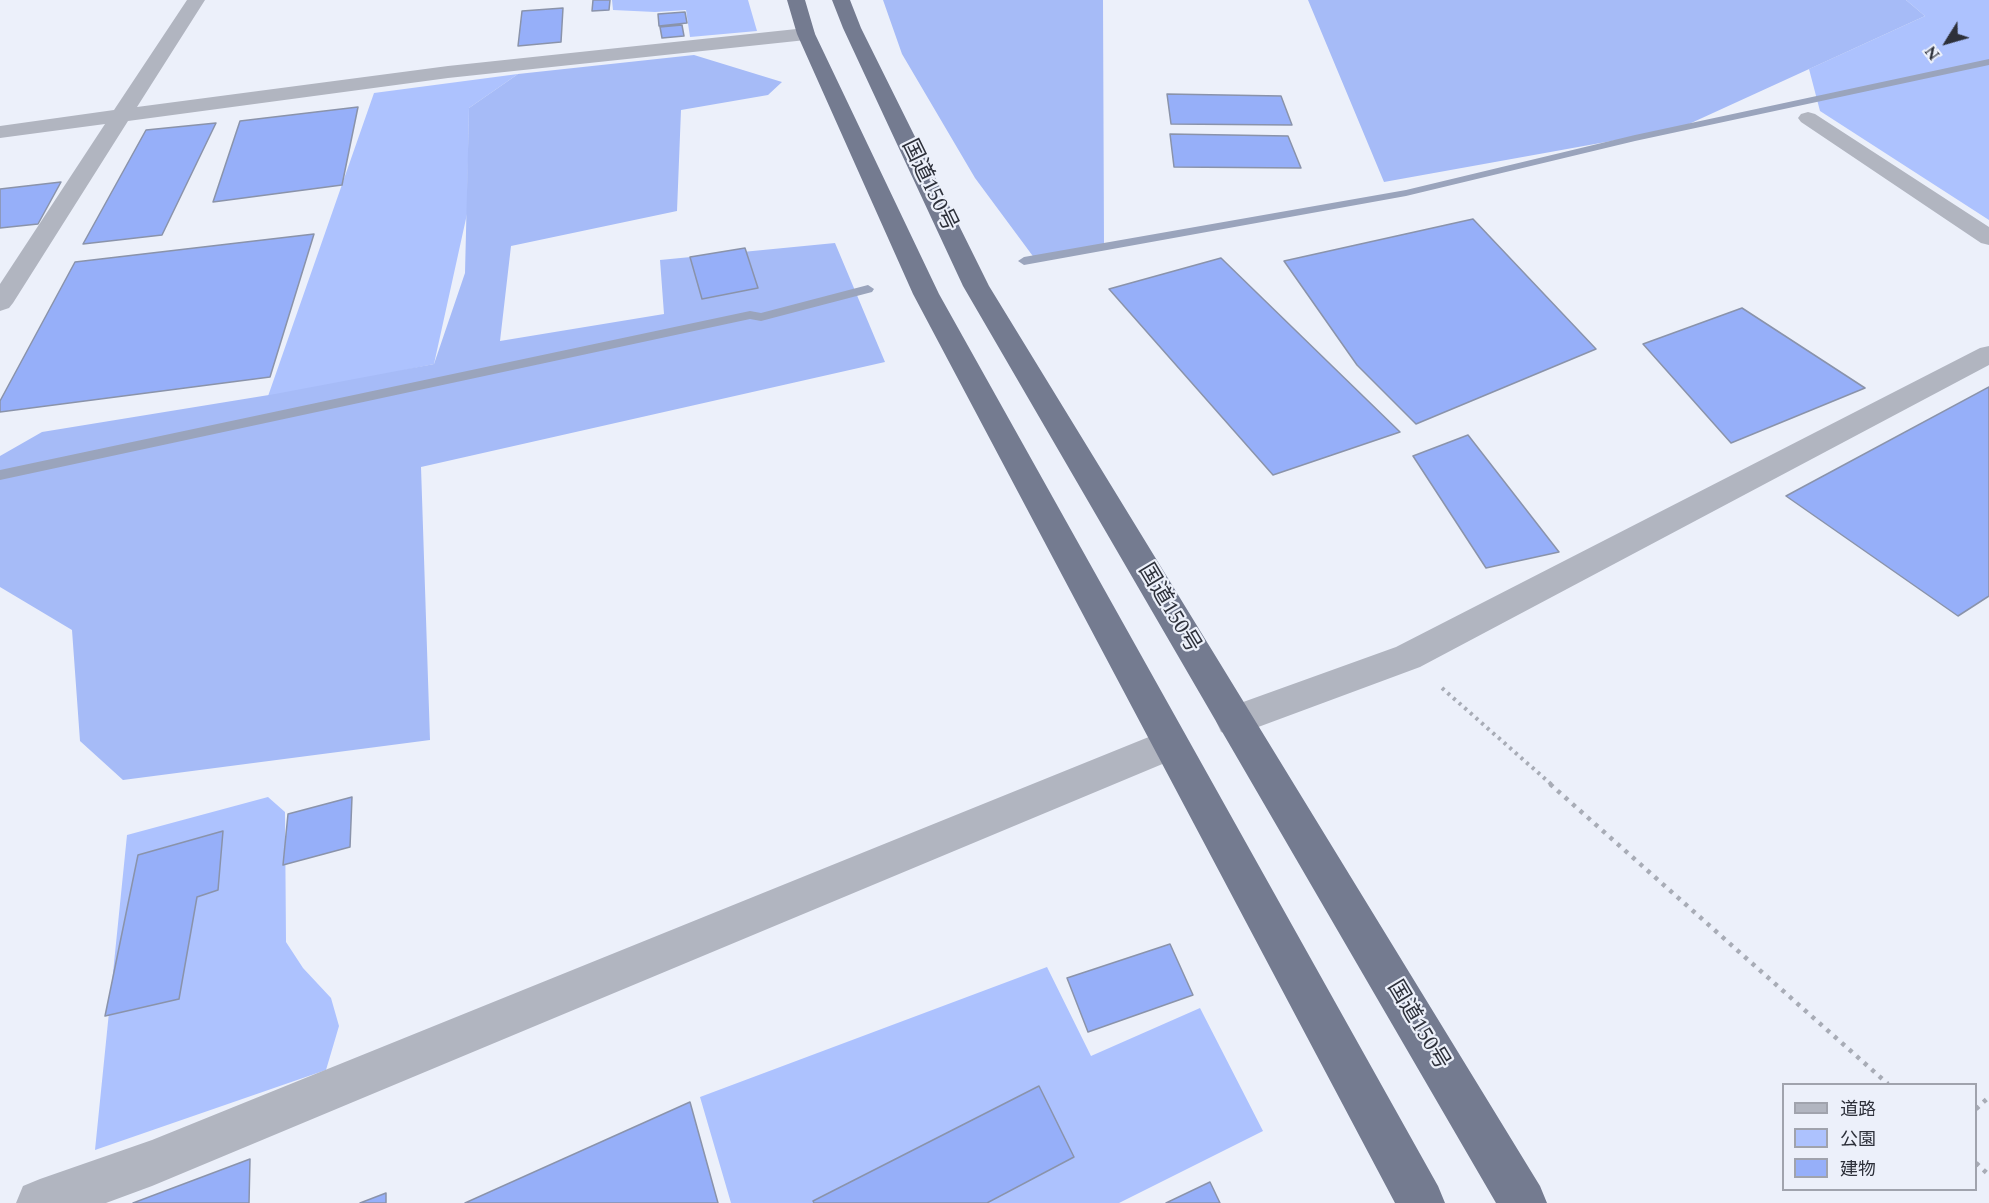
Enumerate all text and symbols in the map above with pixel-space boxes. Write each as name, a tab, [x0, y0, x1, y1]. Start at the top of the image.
north arrow	[1917, 12, 1977, 72]
text: N	[1919, 40, 1946, 65]
street label: 国道150号	[894, 136, 962, 236]
street label: 国道150号	[1131, 560, 1205, 658]
street label: 国道150号	[1380, 977, 1454, 1075]
legend	[1782, 1083, 1977, 1191]
text: 道路	[1840, 1096, 1876, 1123]
text: 公園	[1840, 1126, 1876, 1153]
text: 建物	[1840, 1156, 1876, 1183]

